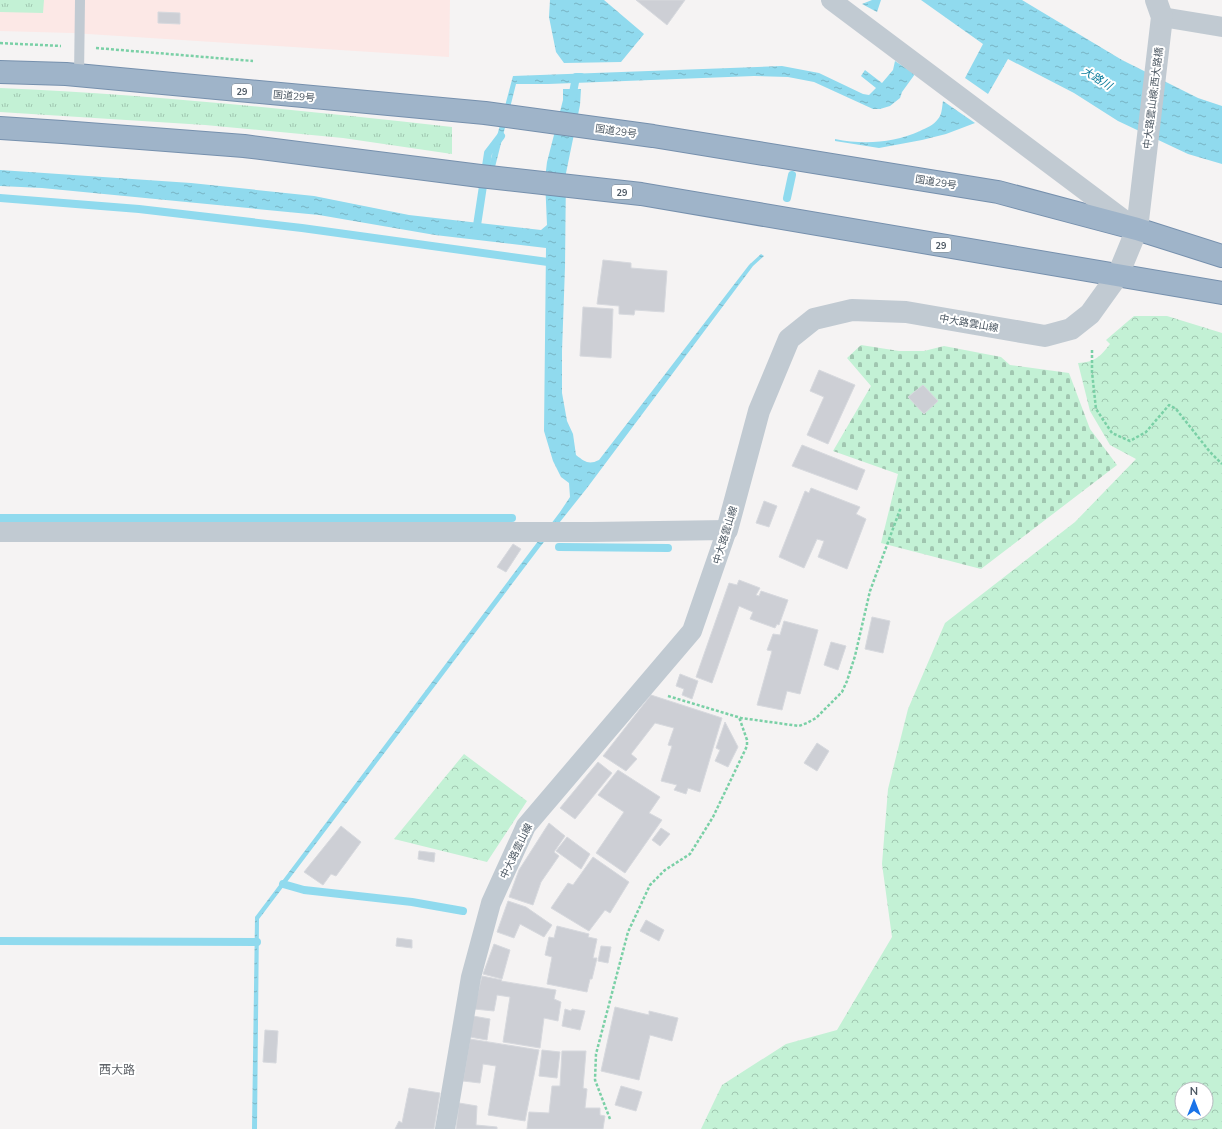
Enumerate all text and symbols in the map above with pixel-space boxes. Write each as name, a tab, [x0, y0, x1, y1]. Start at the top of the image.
street label: 中大路雲山線;西大路橋	[1140, 46, 1166, 150]
water label: 大路川	[1079, 63, 1116, 93]
road number: 29	[232, 84, 252, 98]
street label: 国道29号	[273, 88, 315, 104]
street label: 国道29号	[594, 122, 638, 140]
street label: 国道29号	[914, 172, 958, 192]
road number: 29	[612, 185, 632, 199]
road number: 29	[931, 238, 951, 252]
street label: 中大路雲山線	[938, 311, 1000, 335]
street label: 中大路雲山線	[710, 504, 740, 566]
street label: 中大路雲山線	[497, 821, 535, 881]
district label: 西大路	[99, 1062, 135, 1077]
north arrow	[1174, 1081, 1214, 1121]
text: N	[1190, 1084, 1198, 1098]

